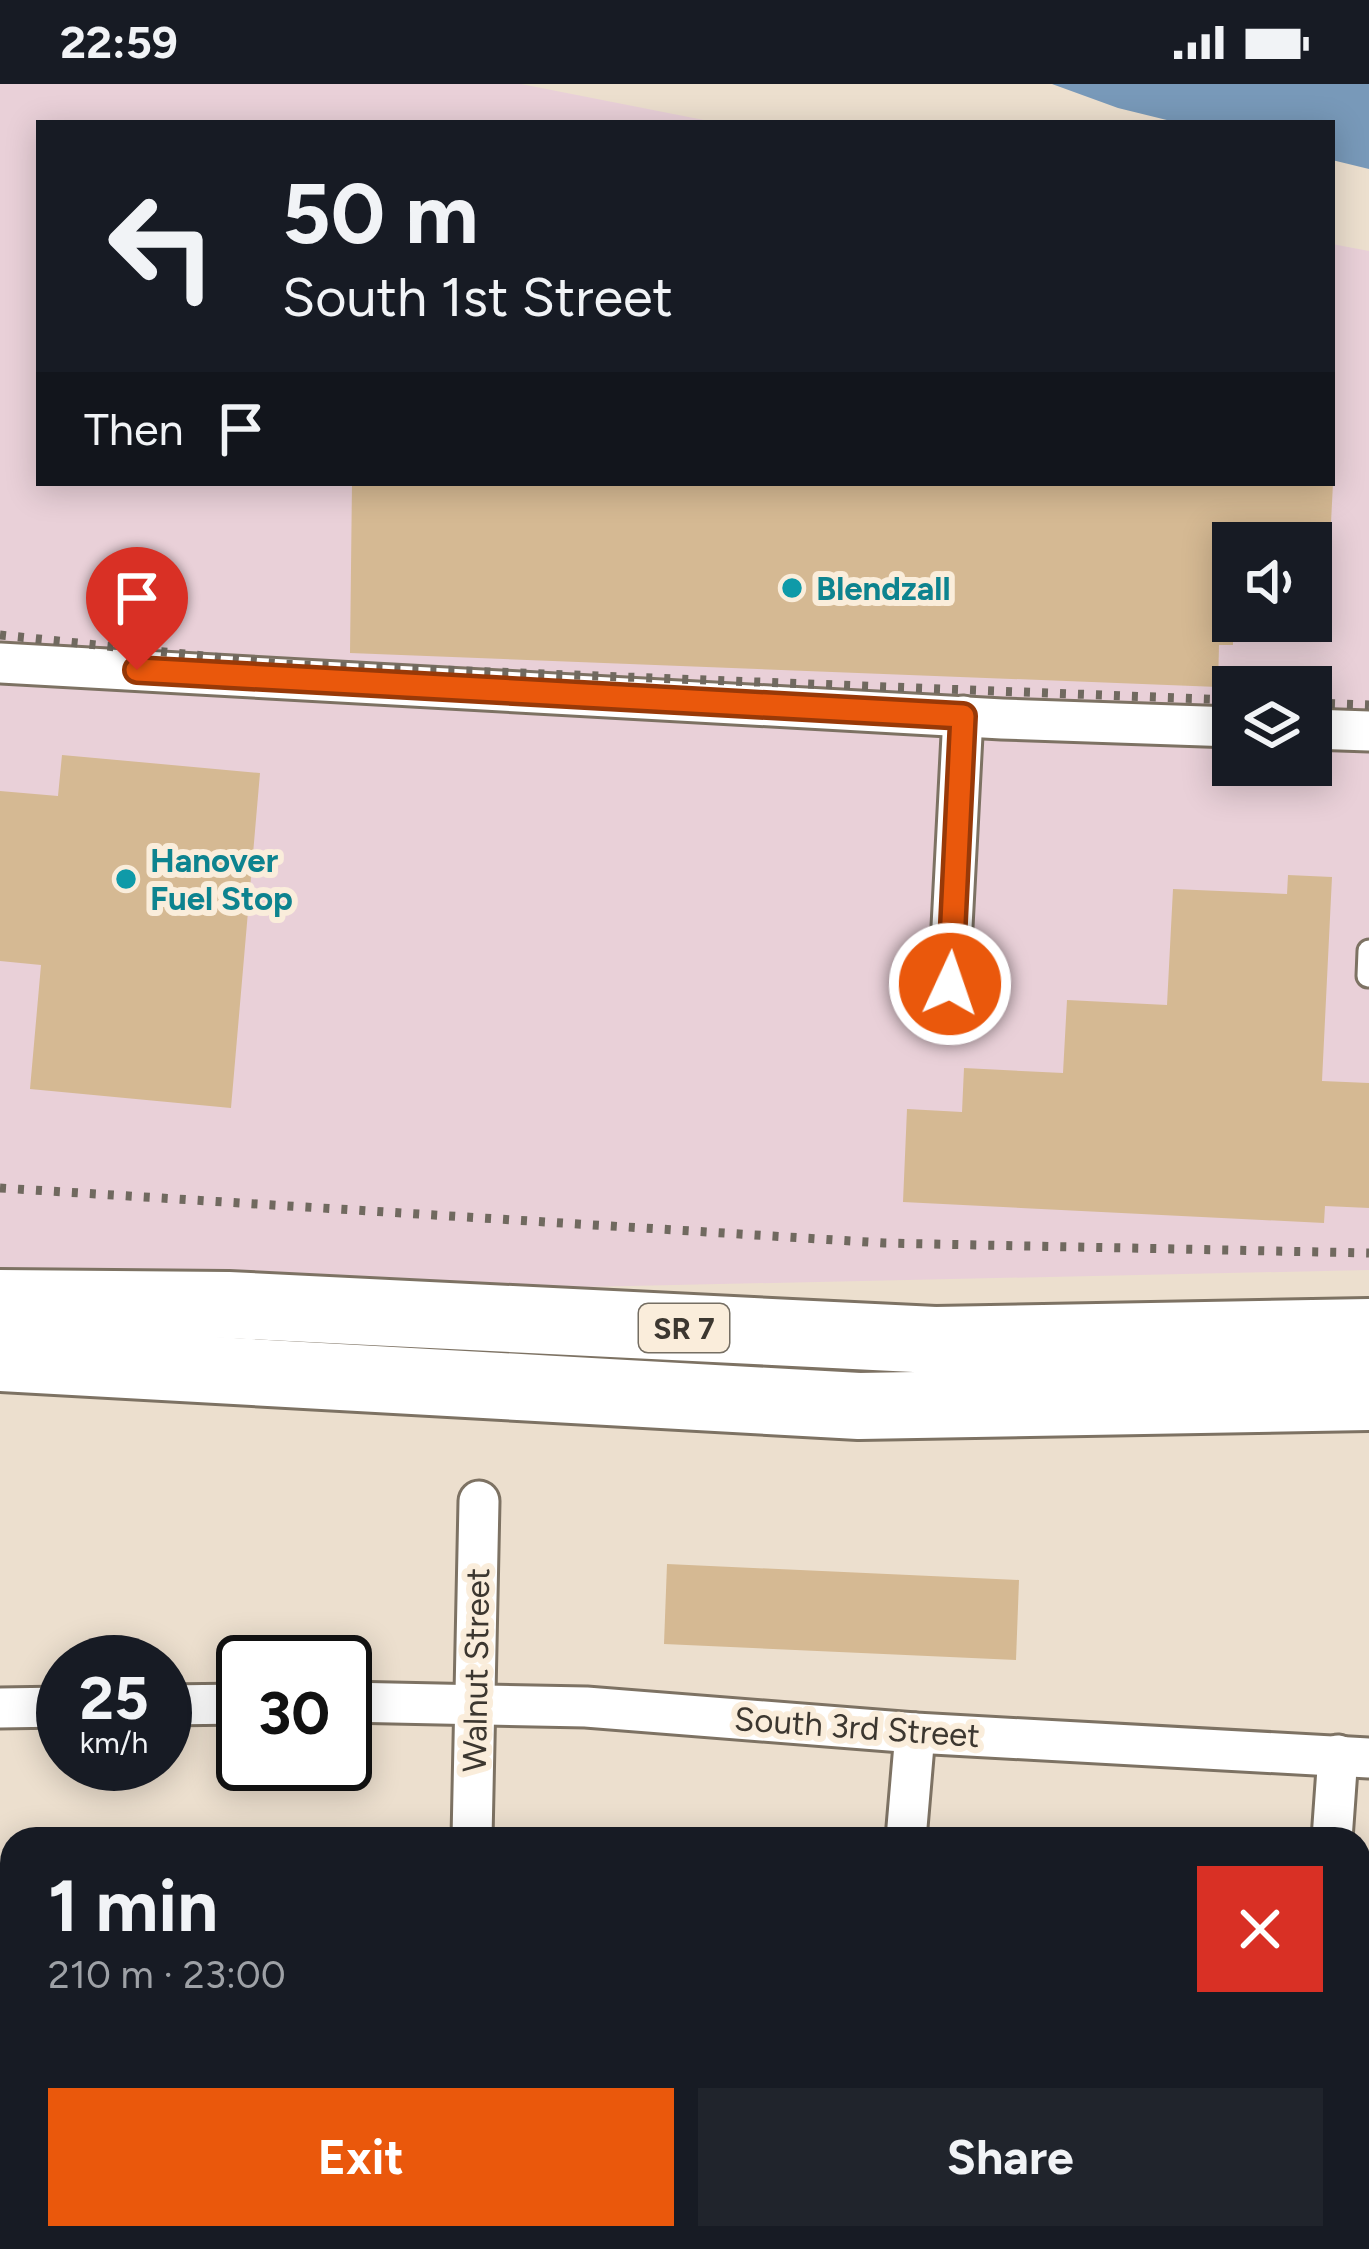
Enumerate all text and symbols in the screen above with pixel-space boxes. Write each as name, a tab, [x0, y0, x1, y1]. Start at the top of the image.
text: 22:59	[60, 15, 178, 69]
text: 50 m	[282, 163, 478, 264]
icon: left	[84, 168, 240, 324]
text: South 1st Street	[282, 265, 673, 330]
icon: arrive	[208, 396, 274, 462]
text: Then	[84, 402, 184, 456]
map controls	[1212, 522, 1332, 786]
button: sound	[1212, 522, 1332, 642]
pin	[86, 547, 188, 670]
icon: arrive	[104, 565, 170, 631]
place label: Blendzall	[816, 569, 951, 608]
marker: Blendzall	[779, 575, 805, 601]
button: layers	[1212, 666, 1332, 786]
place label: Hanover Fuel Stop	[150, 841, 293, 918]
marker: Hanover Fuel Stop	[113, 866, 139, 892]
position arrow	[887, 921, 1013, 1047]
road number: SR 7	[639, 1304, 729, 1352]
street label: Walnut Street	[455, 1568, 497, 1772]
speed limit sign: 30	[216, 1635, 372, 1791]
text: 25	[79, 1662, 149, 1734]
street label: South 3rd Street	[733, 1699, 981, 1755]
text: km/h	[80, 1724, 148, 1761]
text: 1 min	[48, 1863, 218, 1949]
button: close	[1197, 1866, 1323, 1992]
text: 210 m · 23:00	[48, 1951, 286, 1998]
button: Exit	[48, 2088, 674, 2226]
button: Share	[698, 2088, 1323, 2226]

